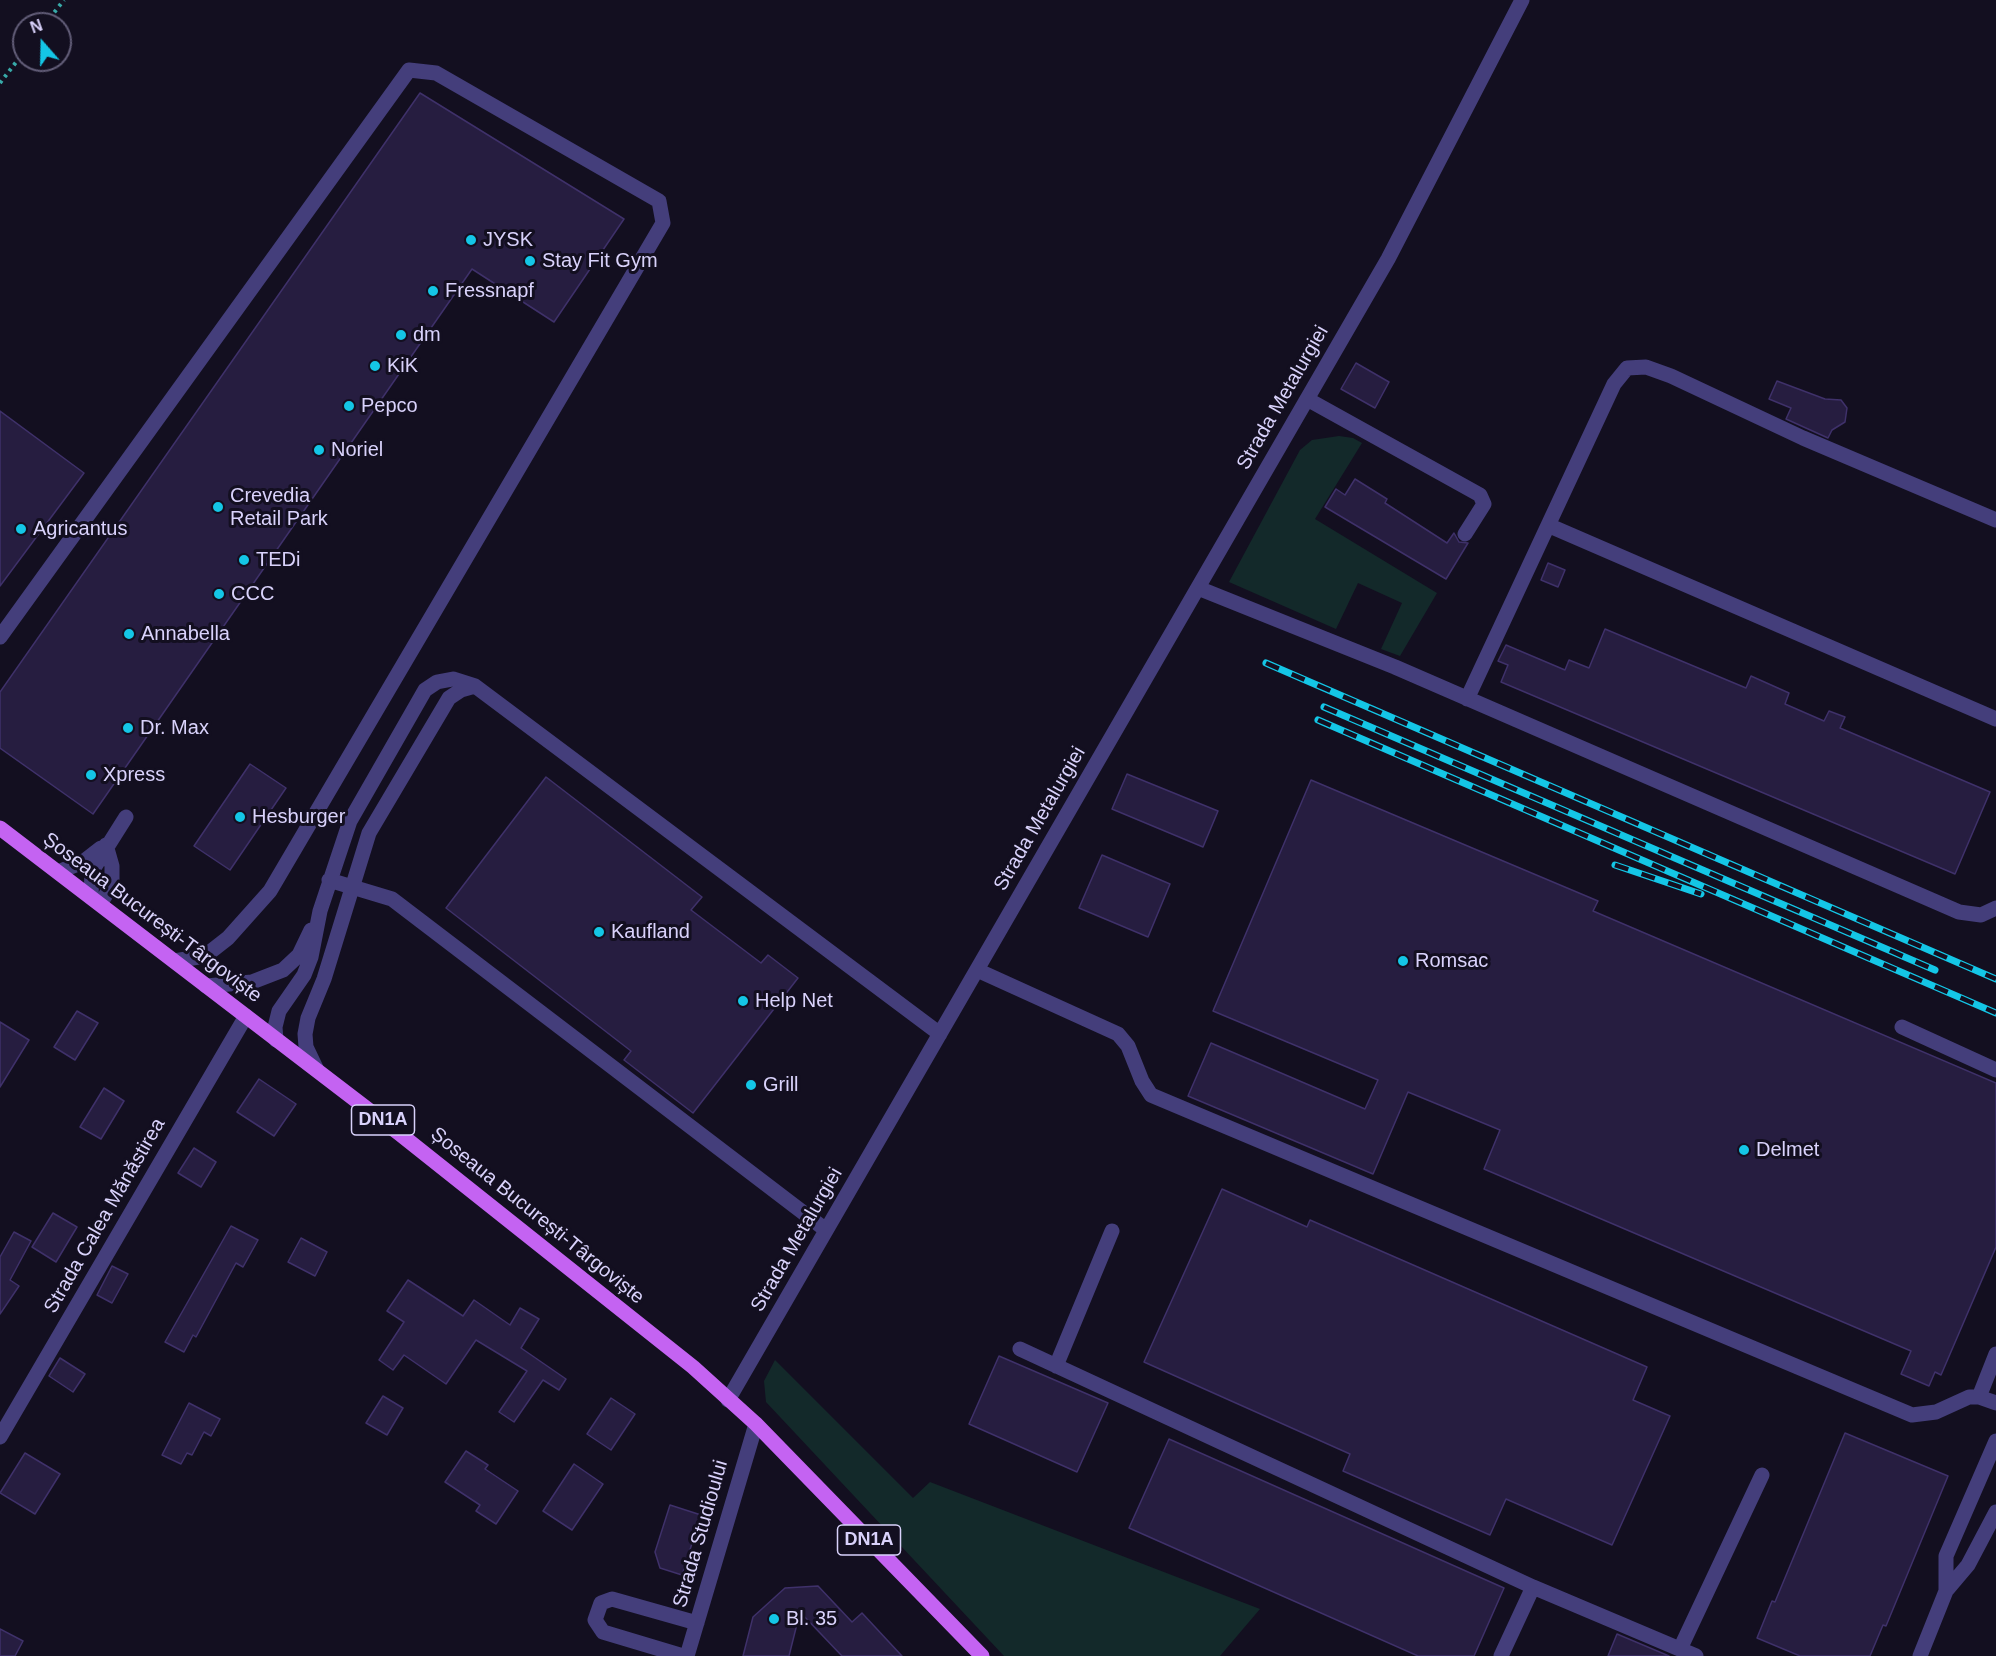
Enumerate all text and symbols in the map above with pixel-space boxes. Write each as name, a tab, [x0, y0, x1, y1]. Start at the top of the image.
north arrow	[12, 12, 72, 72]
text: N	[28, 17, 45, 36]
place label: JYSK	[483, 228, 533, 252]
marker: JYSK	[464, 233, 478, 247]
place label: Stay Fit Gym	[542, 249, 658, 273]
marker: Stay Fit Gym	[523, 254, 537, 268]
place label: Fressnapf	[445, 279, 534, 303]
marker: Fressnapf	[426, 284, 440, 298]
street label: Strada Metalurgiei	[1232, 322, 1334, 474]
place label: dm	[413, 323, 441, 347]
marker: dm	[394, 328, 408, 342]
place label: KiK	[387, 354, 418, 378]
marker: KiK	[368, 359, 382, 373]
place label: Pepco	[361, 394, 418, 418]
marker: Pepco	[342, 399, 356, 413]
place label: Noriel	[331, 438, 383, 462]
marker: Noriel	[312, 443, 326, 457]
place label: Crevedia Retail Park	[230, 484, 328, 531]
marker: Crevedia Retail Park	[211, 500, 225, 514]
place label: Agricantus	[33, 517, 127, 541]
marker: Agricantus	[14, 522, 28, 536]
place label: TEDi	[256, 548, 300, 572]
marker: TEDi	[237, 553, 251, 567]
place label: CCC	[231, 582, 274, 606]
marker: CCC	[212, 587, 226, 601]
place label: Annabella	[141, 622, 230, 646]
marker: Annabella	[122, 627, 136, 641]
place label: Dr. Max	[140, 716, 209, 740]
marker: Dr. Max	[121, 721, 135, 735]
street label: Strada Metalurgiei	[989, 743, 1091, 895]
place label: Xpress	[103, 763, 165, 787]
marker: Xpress	[84, 768, 98, 782]
place label: Hesburger	[252, 805, 345, 829]
marker: Hesburger	[233, 810, 247, 824]
street label: Șoseaua București-Târgoviște	[38, 828, 266, 1008]
place label: Kaufland	[611, 920, 690, 944]
marker: Kaufland	[592, 925, 606, 939]
place label: Romsac	[1415, 949, 1488, 973]
marker: Romsac	[1396, 954, 1410, 968]
place label: Help Net	[755, 989, 833, 1013]
marker: Help Net	[736, 994, 750, 1008]
place label: Grill	[763, 1073, 799, 1097]
marker: Grill	[744, 1078, 758, 1092]
road number: DN1A	[352, 1105, 415, 1135]
street label: Strada Calea Mănăstirea	[39, 1114, 171, 1318]
street label: Șoseaua București-Târgoviște	[425, 1122, 649, 1310]
place label: Delmet	[1756, 1138, 1819, 1162]
marker: Delmet	[1737, 1143, 1751, 1157]
street label: Strada Metalurgiei	[746, 1164, 848, 1316]
street label: Strada Studioului	[668, 1457, 734, 1611]
road number: DN1A	[838, 1525, 900, 1555]
place label: Bl. 35	[786, 1607, 837, 1631]
marker: Bl. 35	[767, 1612, 781, 1626]

